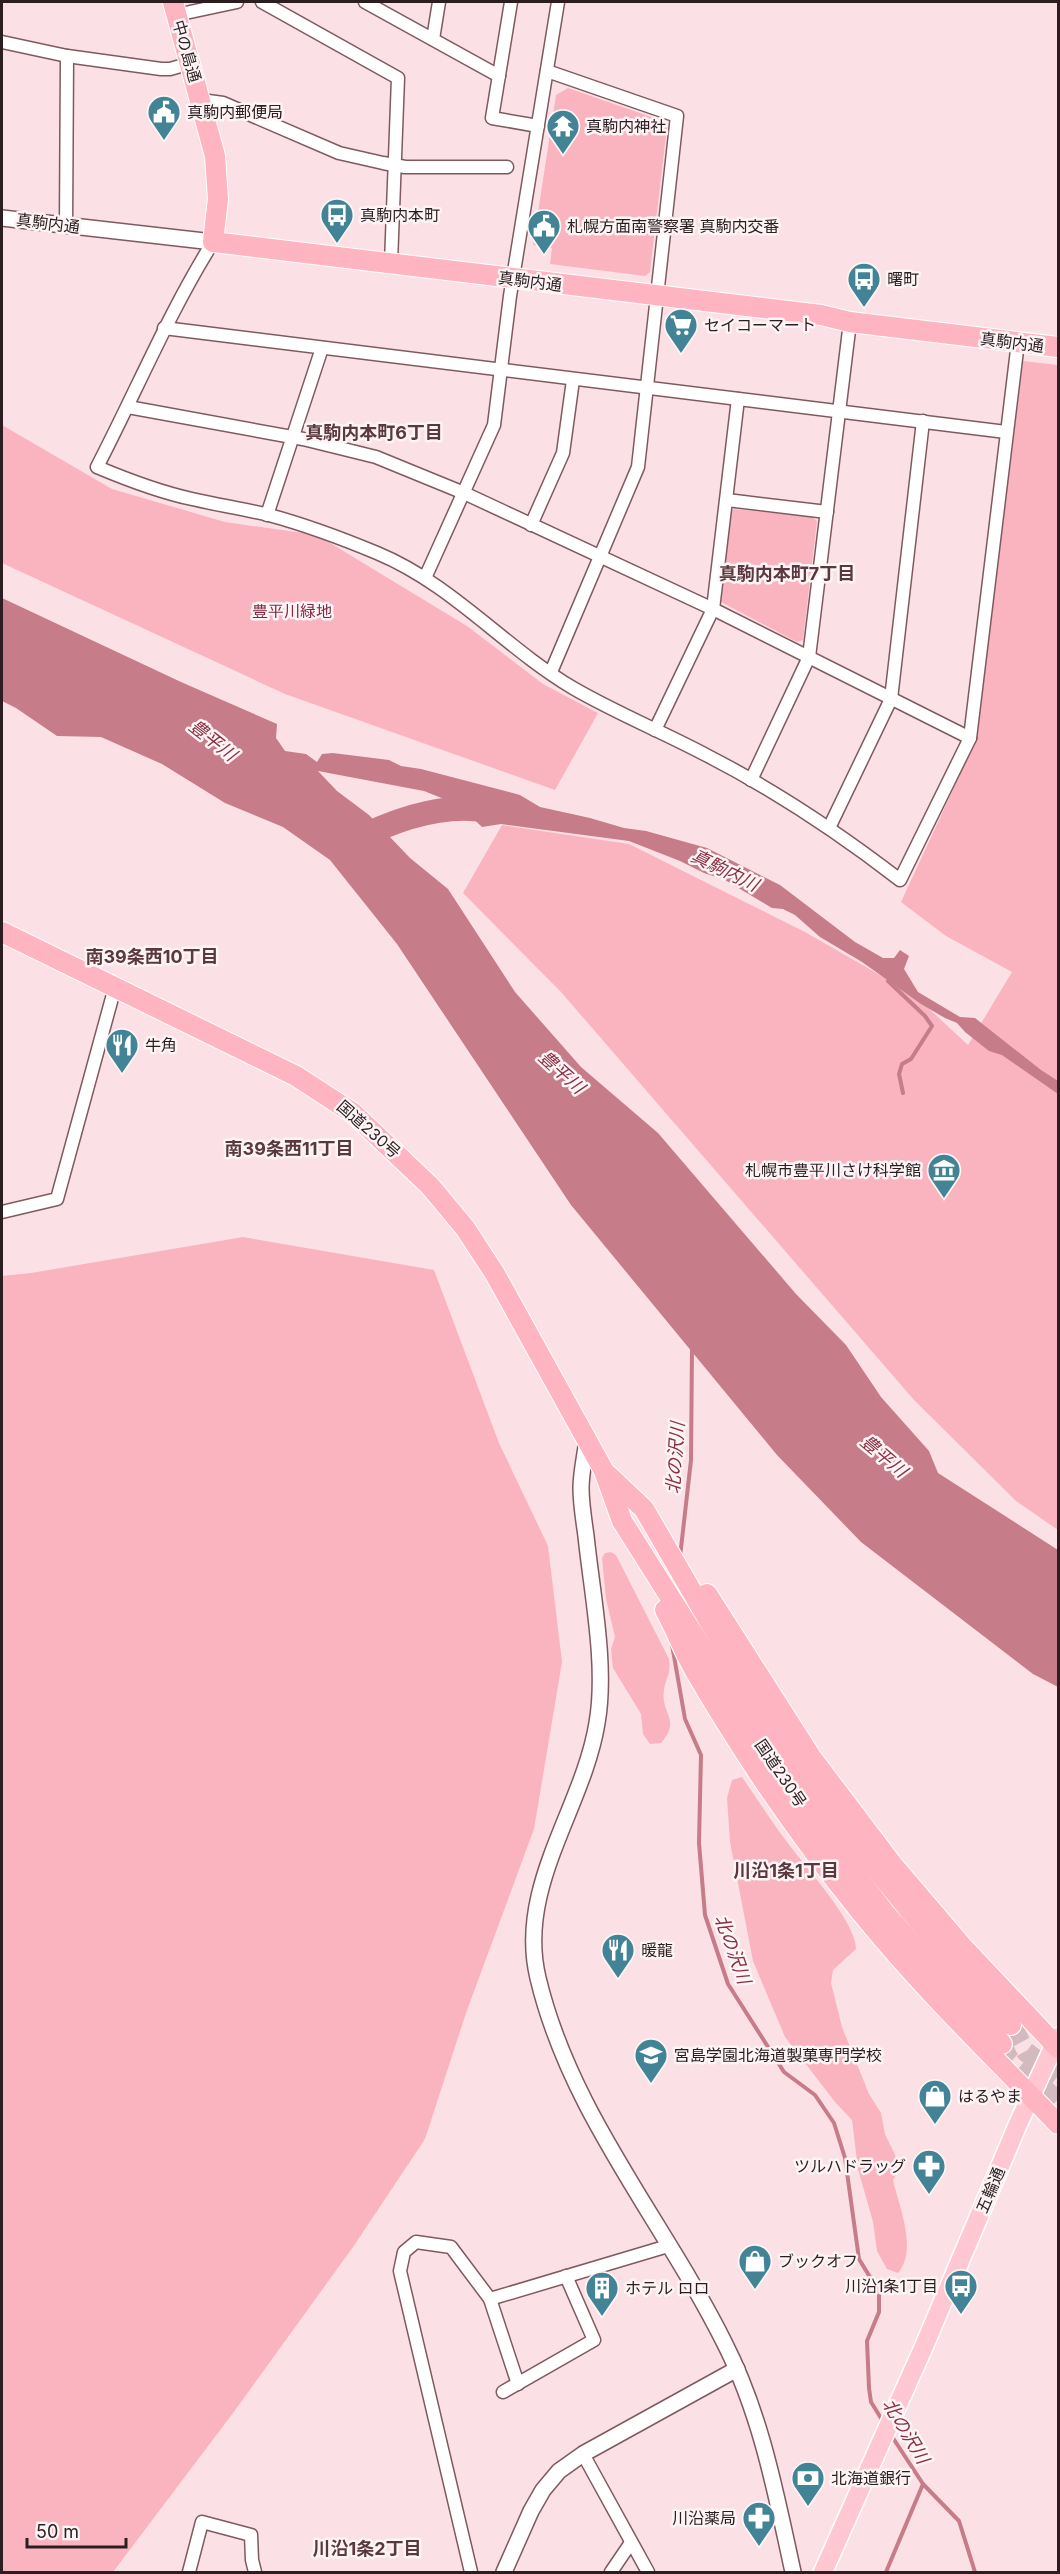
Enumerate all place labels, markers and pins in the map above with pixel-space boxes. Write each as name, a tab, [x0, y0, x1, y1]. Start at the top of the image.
public building icon: 真駒内郵便局	[146, 94, 182, 141]
place label: 真駒内郵便局	[187, 102, 283, 122]
temple icon: 真駒内神社	[545, 108, 581, 155]
place label: 真駒内神社	[586, 116, 666, 136]
bus stop icon: 真駒内本町	[319, 197, 355, 244]
place label: 真駒内本町	[360, 205, 440, 225]
public building icon: 札幌方面南警察署 真駒内交番	[526, 208, 562, 255]
place label: 札幌方面南警察署 真駒内交番	[567, 216, 780, 236]
bus stop icon: 曙町	[846, 261, 882, 308]
place label: 曙町	[887, 269, 919, 289]
supermarket icon: セイコーマート	[663, 307, 699, 354]
place label: セイコーマート	[704, 315, 816, 335]
restaurant icon: 牛角	[104, 1027, 140, 1074]
place label: 牛角	[145, 1035, 177, 1055]
museum icon: 札幌市豊平川さけ科学館	[926, 1152, 962, 1199]
place label: 札幌市豊平川さけ科学館	[745, 1160, 921, 1180]
restaurant icon: 暖龍	[600, 1932, 636, 1979]
place label: 暖龍	[641, 1940, 673, 1960]
school or university icon: 宮島学園北海道製菓専門学校	[633, 2037, 669, 2084]
place label: 宮島学園北海道製菓専門学校	[674, 2045, 882, 2065]
shop icon: はるやま	[917, 2078, 953, 2125]
place label: はるやま	[958, 2086, 1022, 2106]
pharmacy icon: ツルハドラッグ	[911, 2148, 947, 2195]
place label: ツルハドラッグ	[794, 2156, 906, 2176]
shop icon: ブックオフ	[737, 2243, 773, 2290]
place label: ブックオフ	[778, 2251, 858, 2271]
bus stop icon: 川沿1条1丁目	[943, 2268, 979, 2315]
building icon: ホテル ロロ	[584, 2270, 620, 2317]
place label: 川沿1条1丁目	[845, 2276, 938, 2296]
place label: ホテル ロロ	[625, 2278, 710, 2298]
bank icon: 北海道銀行	[790, 2460, 826, 2507]
place label: 北海道銀行	[831, 2468, 911, 2488]
pharmacy icon: 川沿薬局	[741, 2500, 777, 2547]
place label: 川沿薬局	[672, 2508, 736, 2528]

